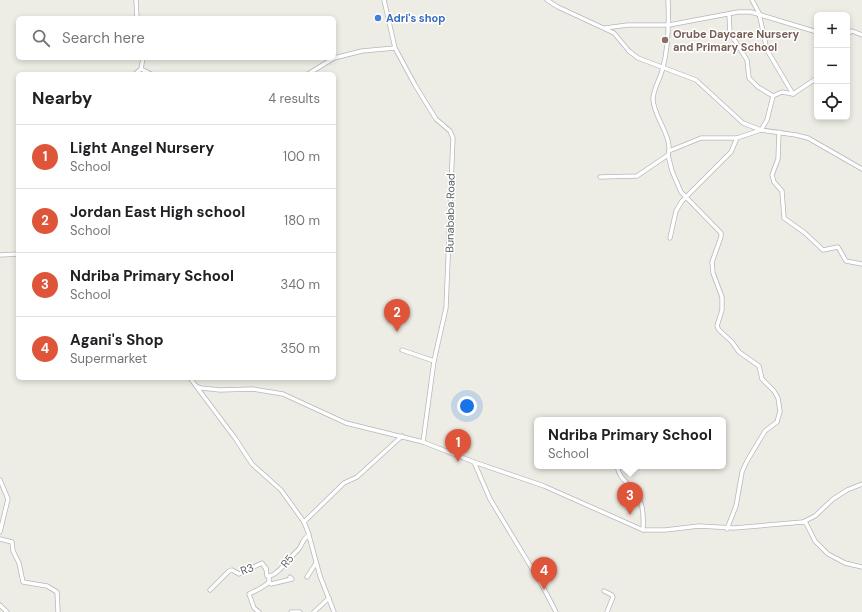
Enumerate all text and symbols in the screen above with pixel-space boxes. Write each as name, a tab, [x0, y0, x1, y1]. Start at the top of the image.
place label: Adri's shop	[386, 11, 445, 25]
map controls	[814, 12, 850, 120]
button: +	[814, 12, 850, 48]
marker: Adri's shop	[373, 13, 383, 23]
search box	[16, 16, 336, 60]
icon: search	[30, 27, 52, 49]
place label: Orube Daycare Nursery and Primary School	[673, 27, 800, 54]
text: Search here	[62, 28, 145, 48]
marker: Orube Daycare Nursery and Primary School	[660, 35, 670, 45]
button: −	[814, 48, 850, 84]
button: locate	[814, 84, 850, 120]
text: Nearby	[32, 87, 92, 109]
text: 4 results	[268, 90, 320, 107]
text: Light Angel Nursery	[70, 138, 214, 158]
text: 1	[43, 148, 47, 165]
text: 100 m	[283, 148, 320, 165]
text: School	[70, 158, 111, 175]
street label: Bunababa Road	[442, 173, 458, 253]
text: Jordan East High school	[70, 202, 245, 222]
text: 2	[41, 212, 49, 229]
text: 180 m	[284, 212, 320, 229]
text: School	[70, 222, 111, 239]
text: Ndriba Primary School	[70, 266, 234, 286]
text: 3	[41, 276, 49, 293]
text: 340 m	[280, 276, 320, 293]
text: School	[70, 286, 111, 303]
pin: 2	[384, 299, 410, 332]
text: Agani's Shop	[70, 330, 164, 350]
text: 4	[41, 340, 49, 357]
text: 350 m	[280, 340, 320, 357]
text: Supermarket	[70, 350, 147, 367]
your location	[457, 396, 477, 416]
popup	[534, 417, 726, 469]
text: Ndriba Primary School	[548, 425, 712, 445]
pin: 1	[445, 429, 471, 462]
text: School	[548, 445, 589, 462]
pin: 3	[617, 482, 643, 515]
street label: R5	[277, 551, 297, 570]
pin: 4	[531, 557, 557, 590]
street label: R3	[238, 560, 256, 578]

